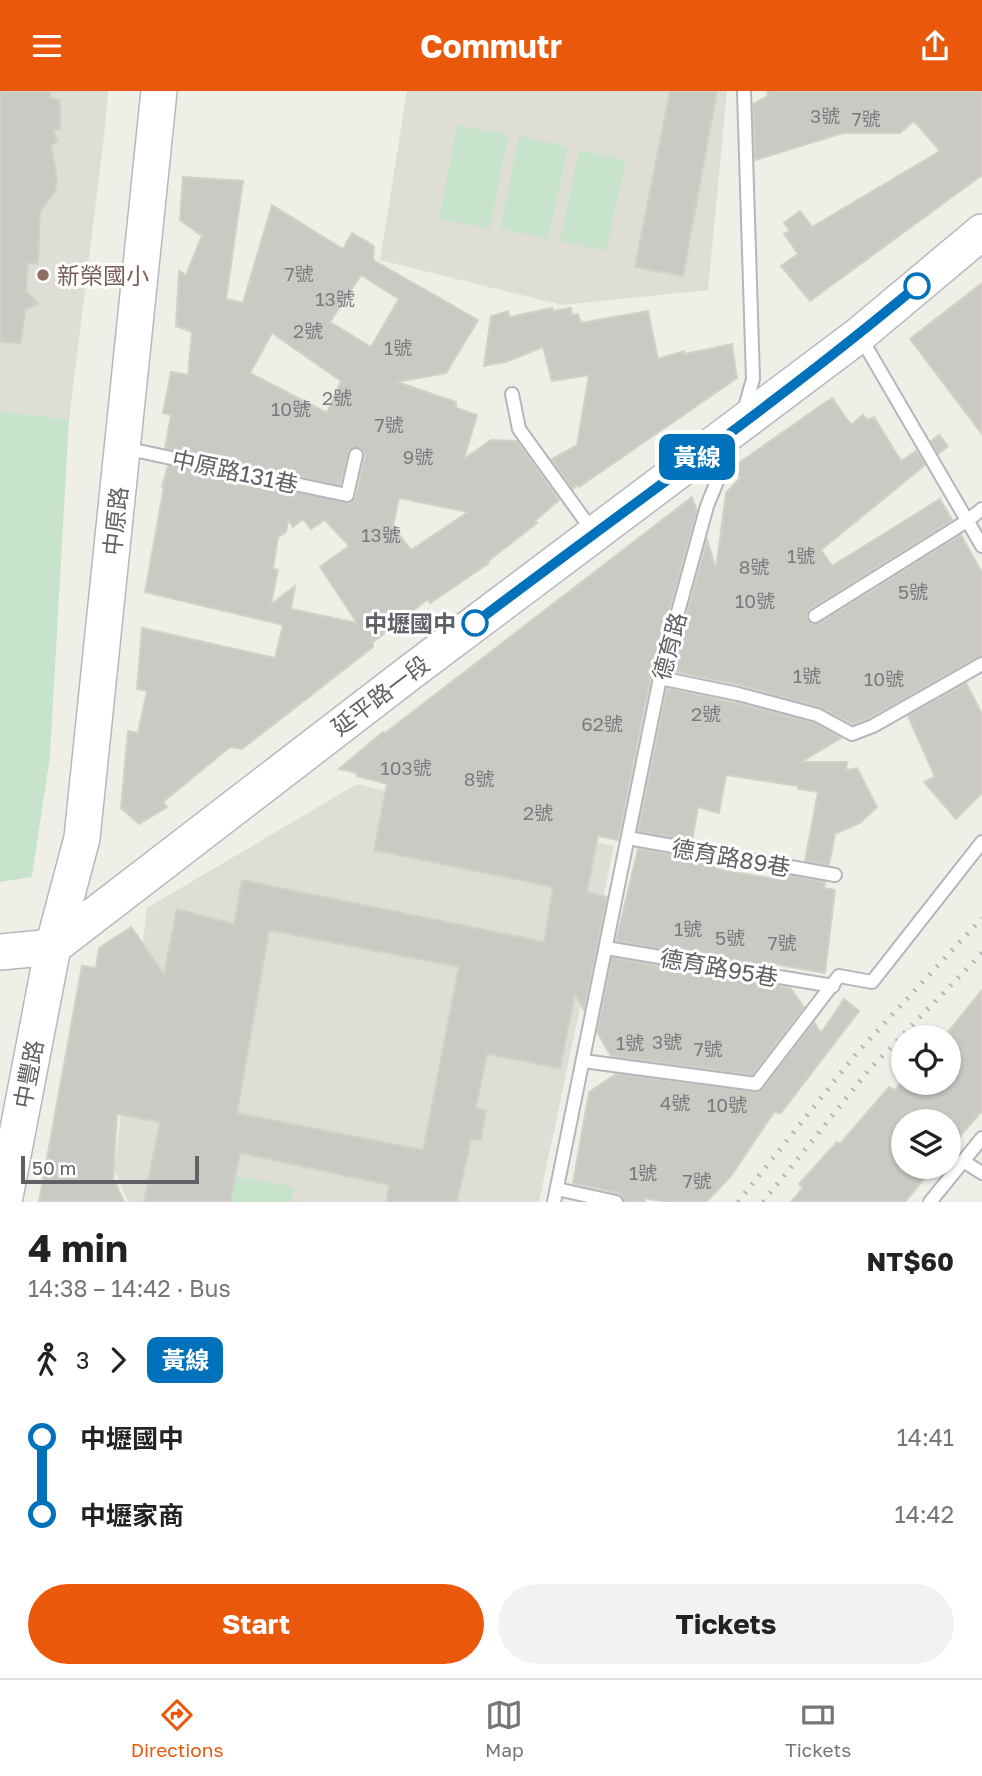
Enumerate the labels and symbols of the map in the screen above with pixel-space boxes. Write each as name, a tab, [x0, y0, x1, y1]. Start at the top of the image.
house number: 3號	[810, 104, 840, 127]
house number: 7號	[851, 107, 881, 130]
place label: 新榮國小	[57, 261, 149, 289]
house number: 7號	[284, 262, 314, 285]
marker: 新榮國小	[35, 267, 51, 283]
unlabelled marker	[904, 273, 930, 299]
house number: 13號	[315, 287, 355, 310]
house number: 2號	[293, 319, 323, 342]
house number: 1號	[384, 336, 412, 359]
house number: 2號	[322, 386, 352, 409]
house number: 10號	[271, 397, 311, 420]
house number: 7號	[374, 413, 404, 436]
line badge: 黃線	[666, 434, 728, 480]
street label: 中原路131巷	[170, 444, 300, 498]
house number: 9號	[403, 445, 433, 468]
street label: 中原路	[97, 485, 133, 557]
house number: 13號	[361, 523, 401, 546]
house number: 1號	[787, 544, 815, 567]
house number: 8號	[739, 555, 769, 578]
house number: 5號	[898, 580, 928, 603]
house number: 10號	[735, 589, 775, 612]
place label: 中壢國中	[364, 609, 456, 637]
street label: 德育路	[647, 609, 691, 683]
marker: 中壢國中	[462, 610, 488, 636]
street label: 延平路一段	[326, 649, 434, 741]
house number: 1號	[793, 664, 821, 687]
house number: 10號	[864, 667, 904, 690]
house number: 2號	[691, 702, 721, 725]
house number: 62號	[581, 712, 623, 735]
house number: 103號	[380, 756, 432, 779]
house number: 8號	[464, 767, 494, 790]
house number: 2號	[523, 801, 553, 824]
street label: 德育路89巷	[670, 833, 792, 881]
house number: 1號	[674, 917, 702, 940]
house number: 5號	[715, 926, 745, 949]
house number: 7號	[767, 931, 797, 954]
street label: 德育路95巷	[658, 943, 780, 991]
house number: 3號	[652, 1030, 682, 1053]
house number: 1號	[616, 1031, 644, 1054]
street label: 中豐路	[8, 1037, 48, 1111]
house number: 7號	[693, 1037, 723, 1060]
house number: 4號	[660, 1091, 690, 1114]
house number: 10號	[707, 1093, 747, 1116]
scale bar	[21, 1153, 200, 1185]
house number: 1號	[629, 1161, 657, 1184]
house number: 7號	[682, 1169, 712, 1192]

